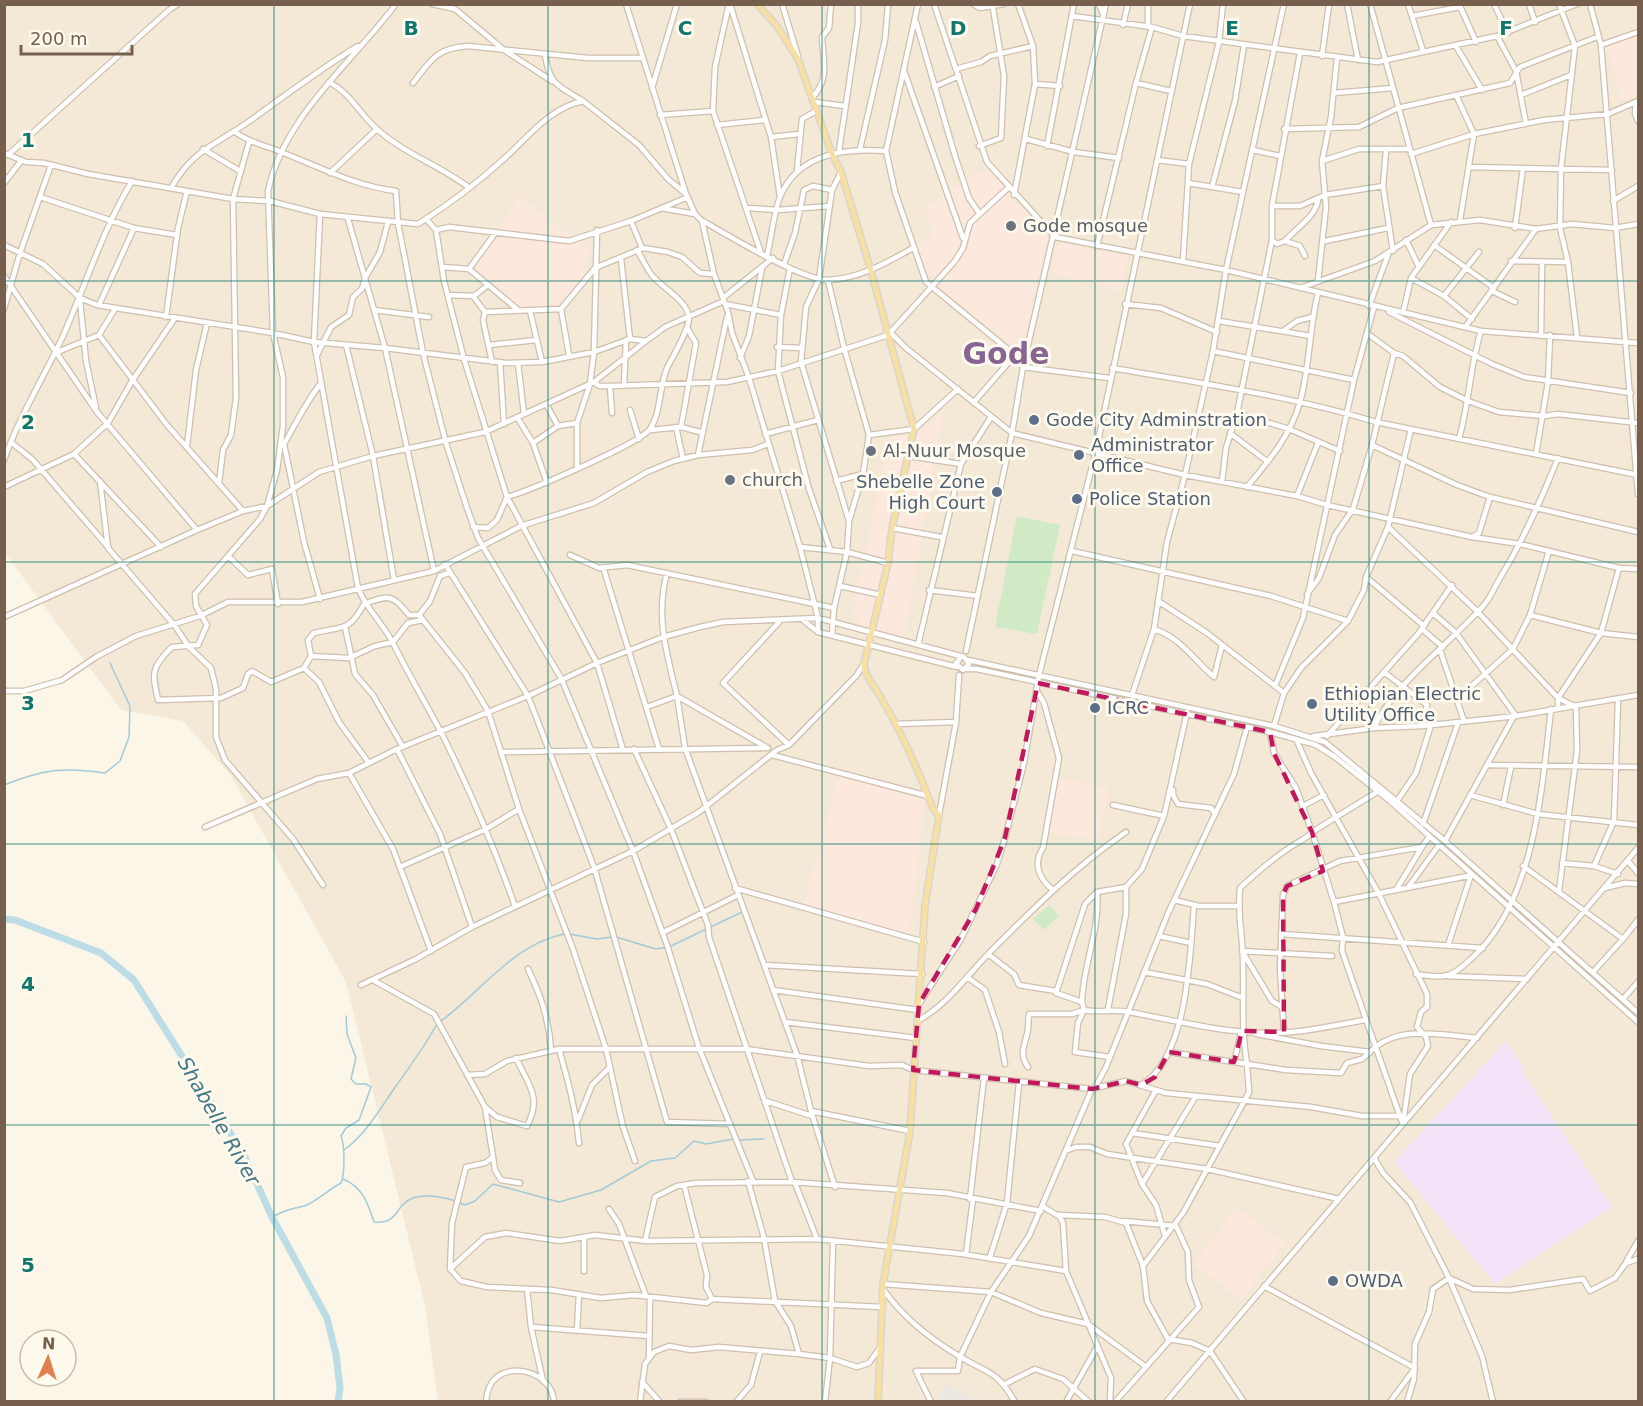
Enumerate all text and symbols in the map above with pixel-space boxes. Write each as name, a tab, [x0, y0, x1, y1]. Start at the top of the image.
text: B	[403, 16, 419, 40]
text: C	[678, 16, 692, 40]
text: D	[950, 16, 966, 40]
text: E	[1225, 16, 1239, 40]
text: F	[1499, 16, 1513, 40]
scale bar	[21, 18, 132, 56]
text: 200 m	[30, 28, 88, 49]
text: 1	[21, 128, 35, 152]
place label: Gode mosque	[1023, 215, 1148, 236]
marker: Gode mosque	[1004, 219, 1018, 233]
district label: Gode	[962, 336, 1050, 371]
place label: Gode City Adminstration	[1046, 409, 1267, 430]
text: 2	[21, 410, 35, 434]
marker: Gode City Adminstration	[1027, 413, 1041, 427]
place label: Administrator Office	[1091, 434, 1214, 476]
place label: Al-Nuur Mosque	[883, 440, 1026, 461]
marker: Al-Nuur Mosque	[864, 444, 878, 458]
marker: Administrator Office	[1072, 448, 1086, 462]
place label: church	[742, 469, 803, 490]
place label: Shebelle Zone High Court	[856, 471, 985, 513]
marker: church	[723, 473, 737, 487]
marker: Shebelle Zone High Court	[990, 485, 1004, 499]
place label: Police Station	[1089, 488, 1211, 509]
marker: Police Station	[1070, 492, 1084, 506]
place label: Ethiopian Electric Utility Office	[1324, 683, 1481, 725]
text: 3	[21, 691, 35, 715]
place label: ICRC	[1107, 697, 1149, 718]
marker: Ethiopian Electric Utility Office	[1305, 697, 1319, 711]
marker: ICRC	[1088, 701, 1102, 715]
text: 4	[21, 972, 35, 996]
water label: Shabelle River	[173, 1053, 266, 1191]
text: 5	[21, 1253, 35, 1277]
place label: OWDA	[1345, 1270, 1404, 1291]
marker: OWDA	[1326, 1274, 1340, 1288]
north arrow	[18, 1328, 78, 1388]
text: N	[42, 1334, 56, 1353]

